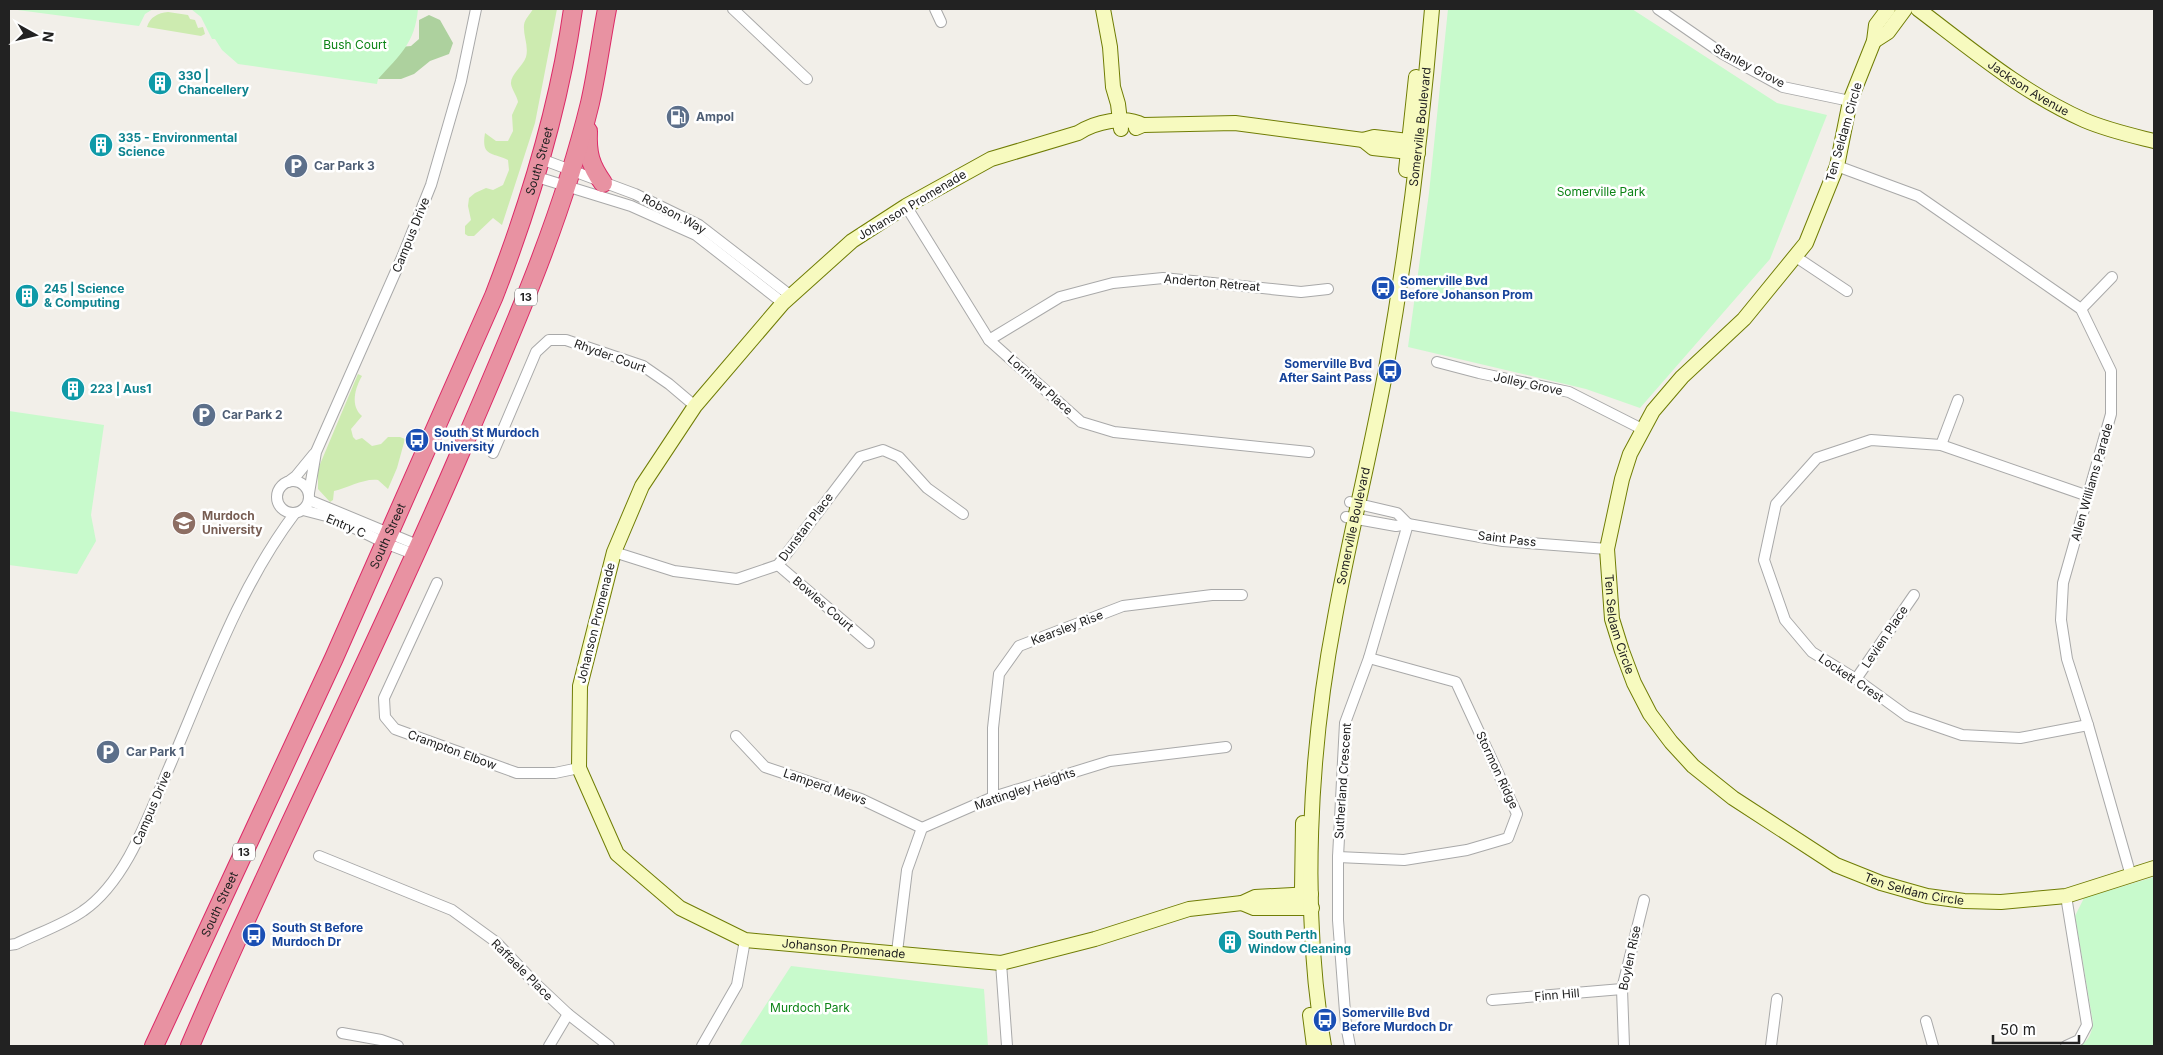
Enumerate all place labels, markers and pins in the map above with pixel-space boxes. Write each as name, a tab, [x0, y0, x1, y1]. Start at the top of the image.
place label: 330 | Chancellery	[178, 68, 250, 97]
building icon: 330 | Chancellery	[147, 70, 173, 96]
fuel station icon: Ampol	[665, 104, 691, 130]
place label: Ampol	[696, 109, 734, 124]
place label: 335 - Environmental Science	[118, 130, 237, 159]
building icon: 335 - Environmental Science	[88, 132, 114, 158]
parking icon: Car Park 3	[283, 153, 309, 179]
place label: Car Park 3	[314, 158, 375, 173]
place label: Somerville Bvd Before Johanson Prom	[1400, 273, 1533, 302]
bus stop icon: Somerville Bvd Before Johanson Prom	[1370, 275, 1396, 301]
place label: 245 | Science & Computing	[44, 281, 124, 310]
building icon: 245 | Science & Computing	[14, 283, 40, 309]
place label: Somerville Bvd After Saint Pass	[1279, 356, 1372, 385]
bus stop icon: Somerville Bvd After Saint Pass	[1377, 358, 1403, 384]
building icon: 223 | Aus1	[60, 376, 86, 402]
place label: 223 | Aus1	[90, 381, 151, 396]
parking icon: Car Park 2	[191, 402, 217, 428]
place label: Car Park 2	[222, 407, 283, 422]
place label: South St Murdoch University	[434, 425, 539, 454]
bus stop icon: South St Murdoch University	[404, 427, 430, 453]
place label: Murdoch University	[202, 508, 263, 537]
school or university icon: Murdoch University	[171, 510, 197, 536]
parking icon: Car Park 1	[95, 739, 121, 765]
place label: Car Park 1	[126, 744, 184, 759]
place label: South St Before Murdoch Dr	[272, 920, 363, 949]
bus stop icon: South St Before Murdoch Dr	[241, 922, 267, 948]
place label: South Perth Window Cleaning	[1248, 927, 1351, 956]
building icon: South Perth Window Cleaning	[1217, 929, 1243, 955]
place label: Somerville Bvd Before Murdoch Dr	[1342, 1005, 1453, 1034]
bus stop icon: Somerville Bvd Before Murdoch Dr	[1312, 1007, 1338, 1033]

